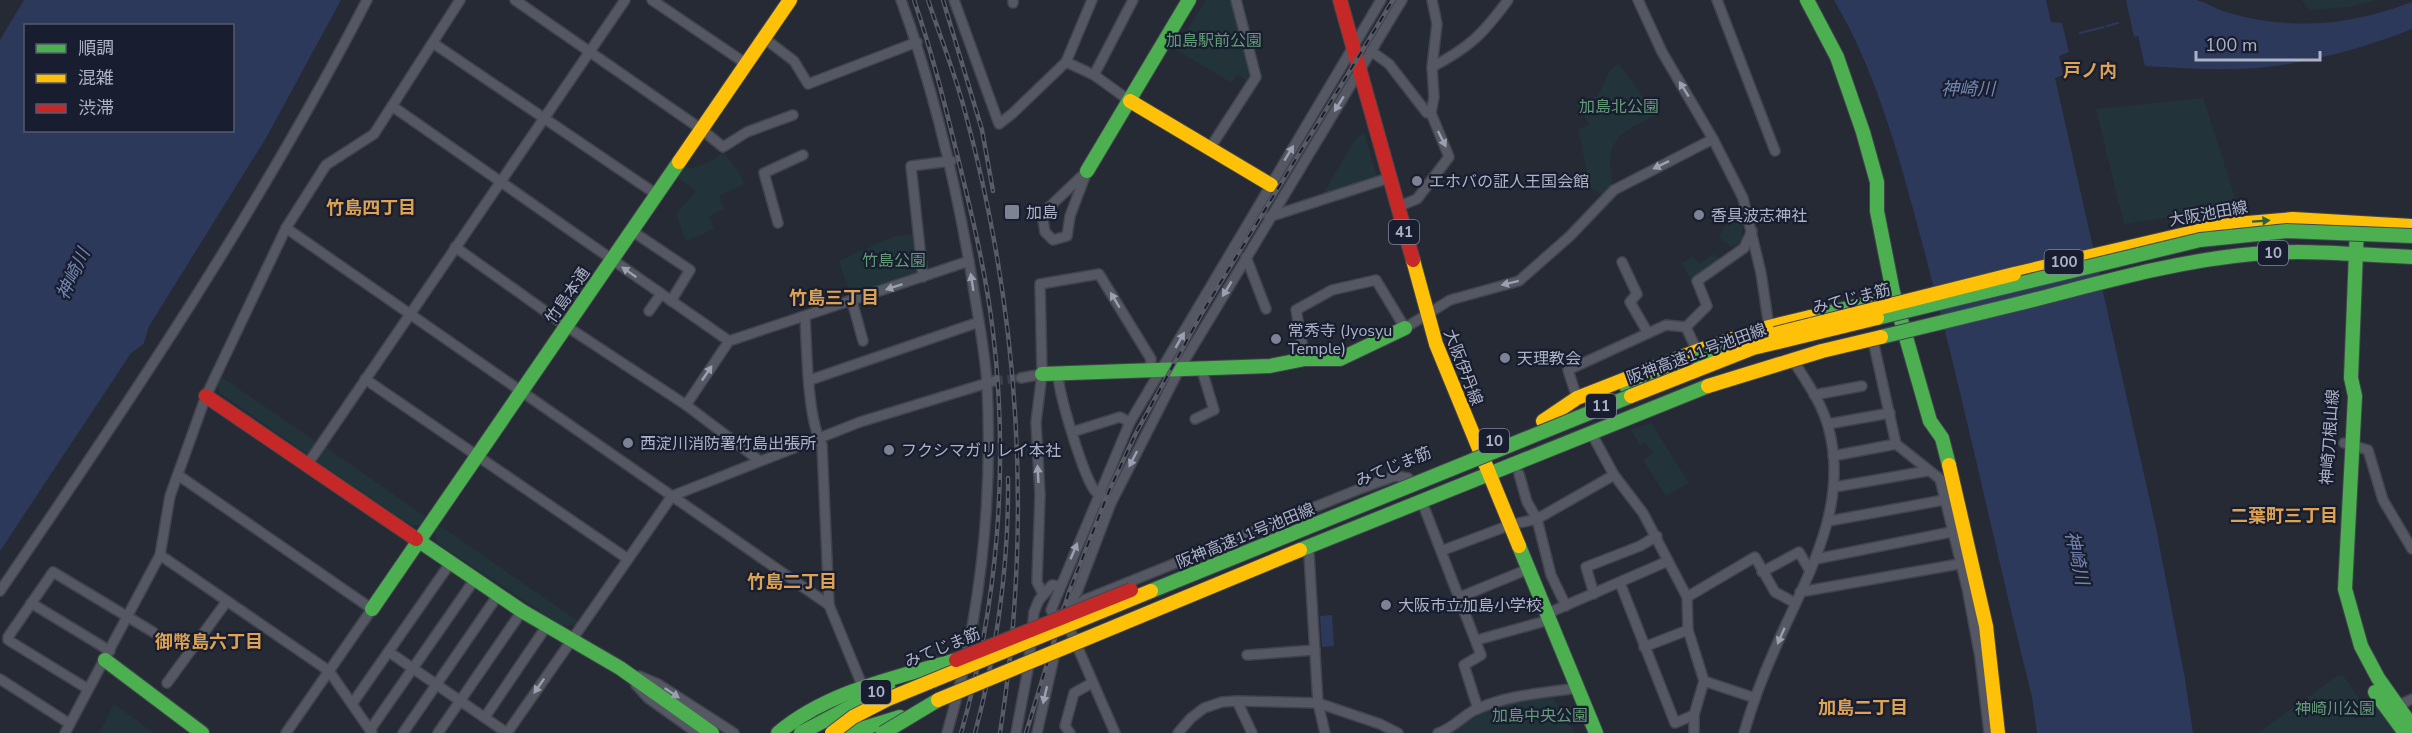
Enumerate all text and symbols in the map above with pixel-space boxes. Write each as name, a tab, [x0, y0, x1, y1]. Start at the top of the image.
legend	[24, 24, 234, 132]
scale bar	[2196, 24, 2320, 62]
park label: 加島駅前公園	[1166, 30, 1262, 52]
text: 100 m	[2205, 33, 2257, 57]
text: 順調	[78, 36, 114, 60]
district label: 戸ノ内	[2063, 59, 2117, 83]
text: 混雑	[78, 66, 114, 90]
water label: 神崎川	[1941, 77, 1997, 101]
one-way arrow	[1678, 81, 1689, 97]
text: 渋滞	[78, 96, 114, 120]
one-way arrow	[1334, 96, 1345, 112]
park label: 加島北公園	[1579, 96, 1659, 118]
one-way arrow	[1436, 130, 1446, 148]
one-way arrow	[1284, 145, 1295, 161]
one-way arrow	[1652, 160, 1669, 170]
place label: エホバの証人王国会館	[1429, 171, 1589, 193]
marker: エホバの証人王国会館	[1410, 174, 1424, 188]
district label: 竹島四丁目	[326, 196, 416, 220]
street label: 大阪池田線	[2167, 196, 2249, 232]
place label: 加島	[1026, 202, 1058, 224]
marker: 加島	[1003, 203, 1021, 221]
place label: 香具波志神社	[1711, 205, 1807, 227]
marker: 香具波志神社	[1692, 208, 1706, 222]
one-way arrow	[2252, 216, 2271, 226]
road number: 41	[1389, 220, 1419, 244]
road number: 10	[2258, 241, 2288, 265]
water label: 神崎川	[51, 243, 96, 304]
park label: 竹島公園	[862, 250, 926, 272]
road number: 100	[2044, 250, 2084, 274]
street label: 竹島本通	[540, 263, 595, 328]
one-way arrow	[621, 267, 637, 278]
one-way arrow	[968, 273, 977, 292]
one-way arrow	[1501, 279, 1519, 289]
street label: みてじま筋	[1810, 279, 1893, 319]
one-way arrow	[1222, 281, 1232, 298]
one-way arrow	[885, 283, 903, 292]
district label: 竹島三丁目	[789, 286, 879, 310]
one-way arrow	[1110, 292, 1121, 308]
street label: 阪神高速11号池田線	[1623, 318, 1769, 389]
place label: 常秀寺 (Jyosyu Temple)	[1288, 320, 1392, 360]
street label: 大阪伊丹線	[1438, 326, 1488, 409]
one-way arrow	[1175, 331, 1185, 348]
marker: 常秀寺 (Jyosyu Temple)	[1269, 332, 1283, 346]
place label: 天理教会	[1517, 348, 1581, 370]
marker: 天理教会	[1498, 351, 1512, 365]
one-way arrow	[702, 365, 713, 382]
street label: 神崎刀根山線	[2316, 388, 2344, 486]
road number: 11	[1586, 394, 1616, 418]
road number: 10	[1479, 429, 1509, 453]
place label: 西淀川消防署竹島出張所	[640, 433, 816, 455]
marker: 西淀川消防署竹島出張所	[621, 436, 635, 450]
place label: フクシマガリレイ本社	[901, 440, 1061, 462]
street label: みてじま筋	[1352, 442, 1435, 492]
marker: フクシマガリレイ本社	[882, 443, 896, 457]
one-way arrow	[1128, 451, 1138, 468]
one-way arrow	[1034, 465, 1043, 484]
street label: 阪神高速11号池田線	[1173, 498, 1318, 574]
district label: 二葉町三丁目	[2230, 504, 2338, 528]
water label: 神崎川	[2060, 529, 2095, 589]
one-way arrow	[1069, 541, 1079, 559]
district label: 竹島二丁目	[747, 570, 837, 594]
place label: 大阪市立加島小学校	[1398, 595, 1542, 617]
marker: 大阪市立加島小学校	[1379, 598, 1393, 612]
street label: みてじま筋	[901, 623, 984, 673]
one-way arrow	[1776, 627, 1785, 644]
district label: 御幣島六丁目	[154, 630, 263, 654]
one-way arrow	[533, 678, 545, 694]
road number: 10	[861, 680, 891, 704]
one-way arrow	[1040, 686, 1050, 704]
one-way arrow	[664, 688, 681, 699]
district label: 加島二丁目	[1818, 696, 1908, 720]
park label: 神崎川公園	[2295, 698, 2375, 720]
park label: 加島中央公園	[1492, 705, 1588, 727]

